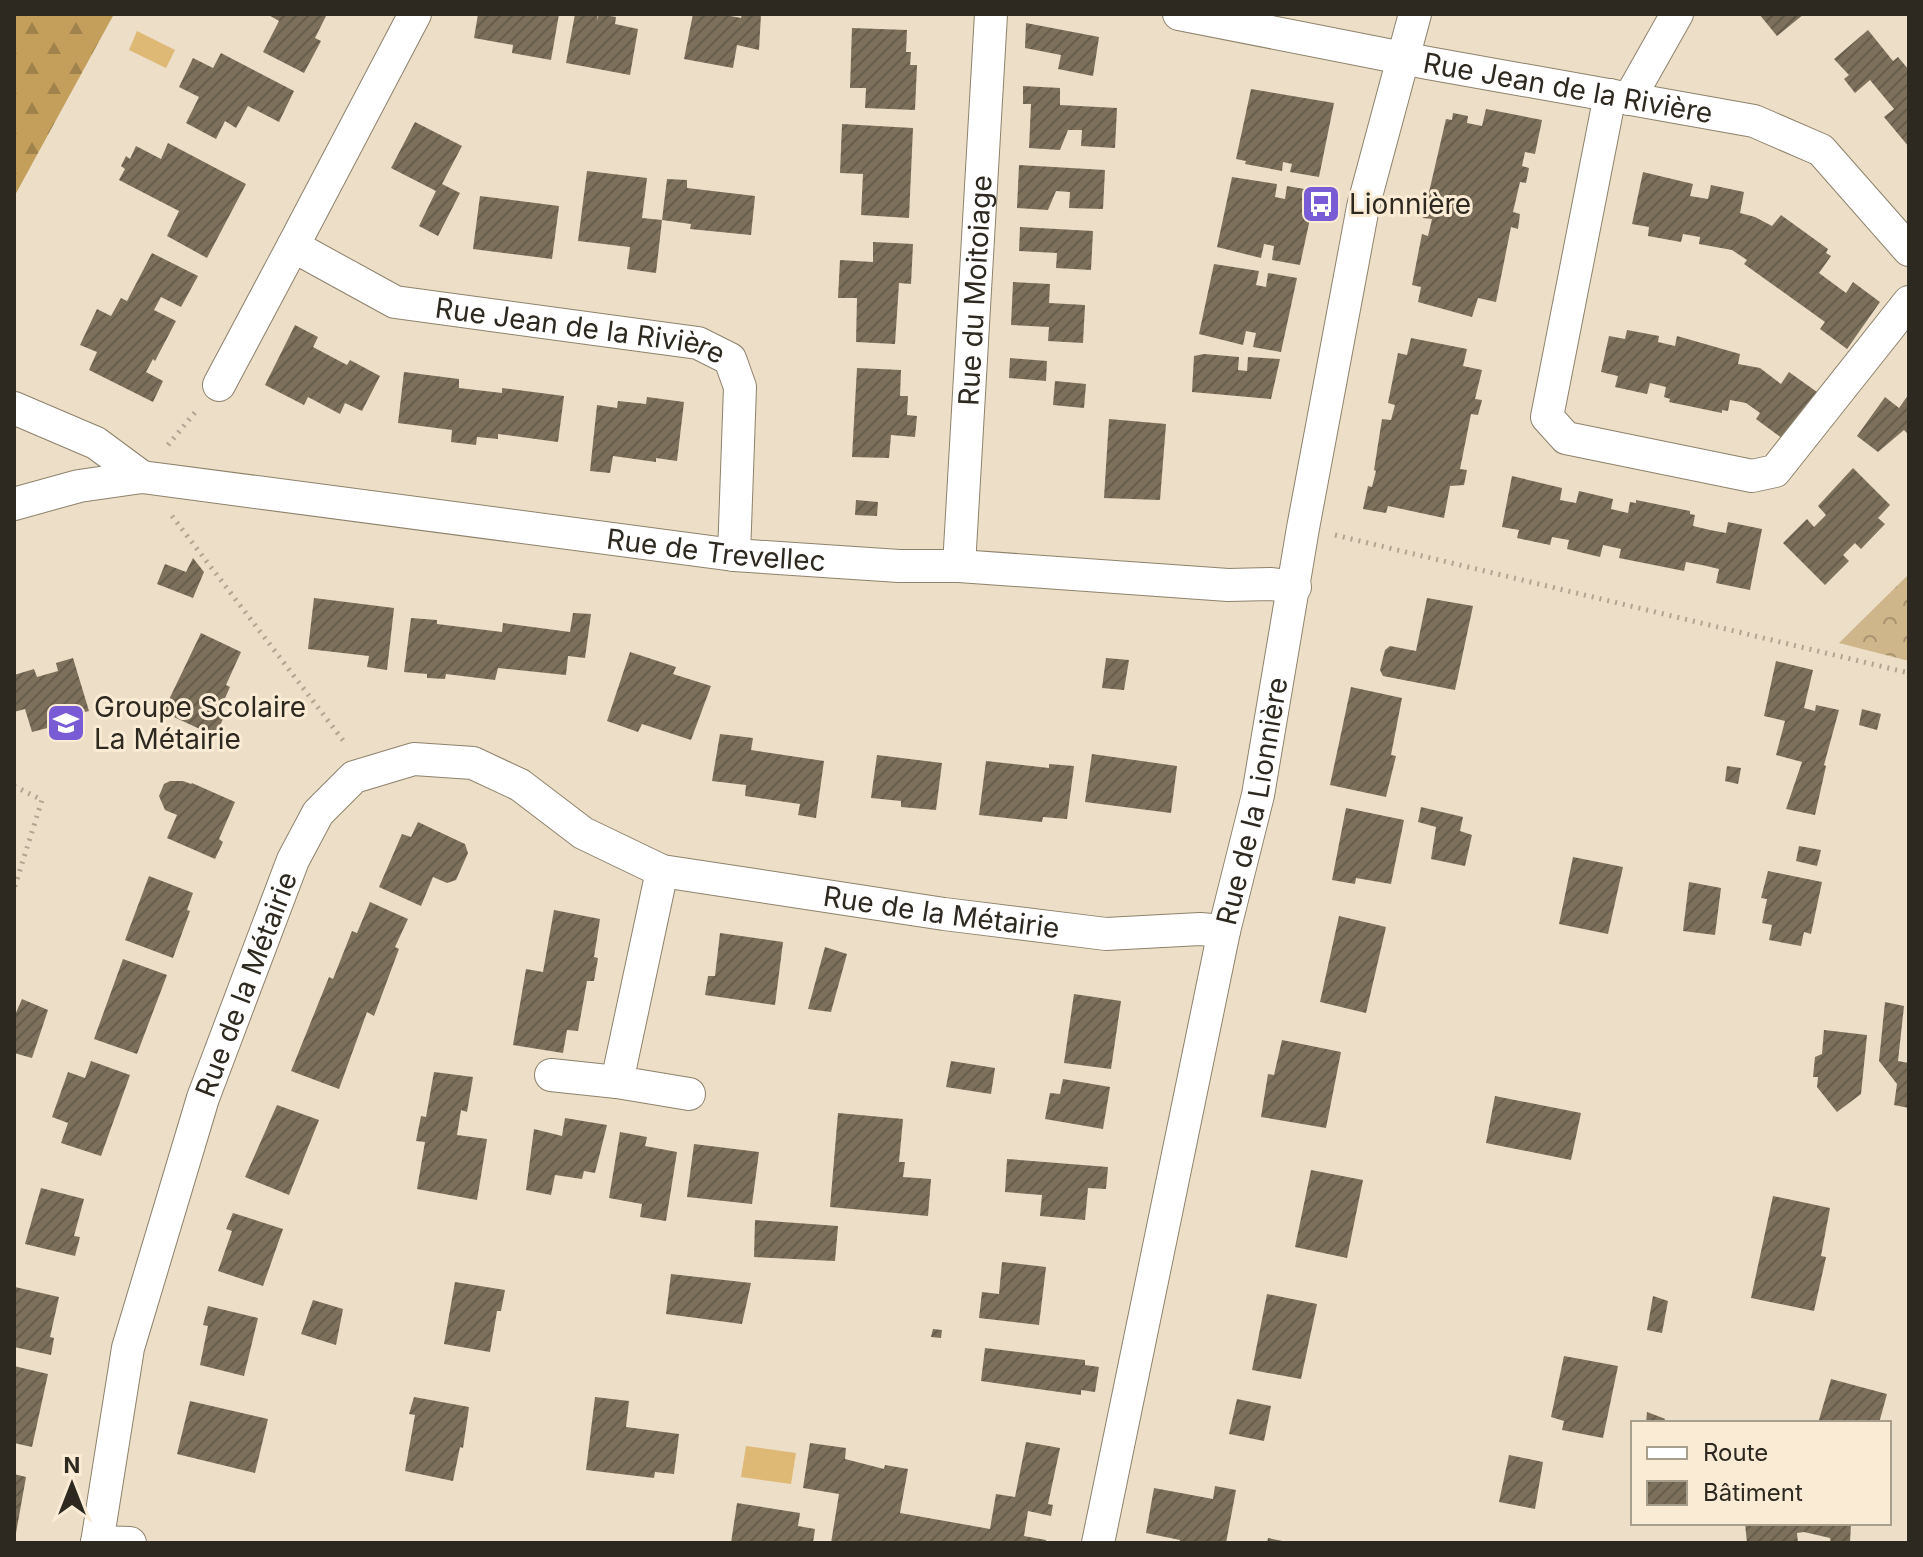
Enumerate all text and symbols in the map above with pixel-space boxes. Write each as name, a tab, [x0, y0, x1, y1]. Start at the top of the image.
street label: Rue Jean de la Rivière	[1421, 45, 1715, 130]
street label: Rue du Moitoiage	[951, 174, 999, 407]
bus stop icon: Lionnière	[1300, 183, 1342, 225]
place label: Lionnière	[1349, 187, 1471, 221]
street label: Rue Jean de la Rivière	[433, 291, 731, 371]
street label: Rue de Trevellec	[605, 521, 827, 578]
street label: Rue de la Lionnière	[1209, 675, 1295, 928]
place label: Groupe Scolaire La Métairie	[94, 690, 306, 756]
school or university icon: Groupe Scolaire La Métairie	[45, 702, 87, 744]
street label: Rue de la Métairie	[188, 867, 304, 1102]
street label: Rue de la Métairie	[821, 879, 1061, 945]
legend	[1631, 1421, 1891, 1525]
text: Route	[1703, 1438, 1768, 1467]
north arrow	[32, 1445, 112, 1525]
text: N	[64, 1452, 80, 1478]
text: Bâtiment	[1703, 1478, 1803, 1507]

